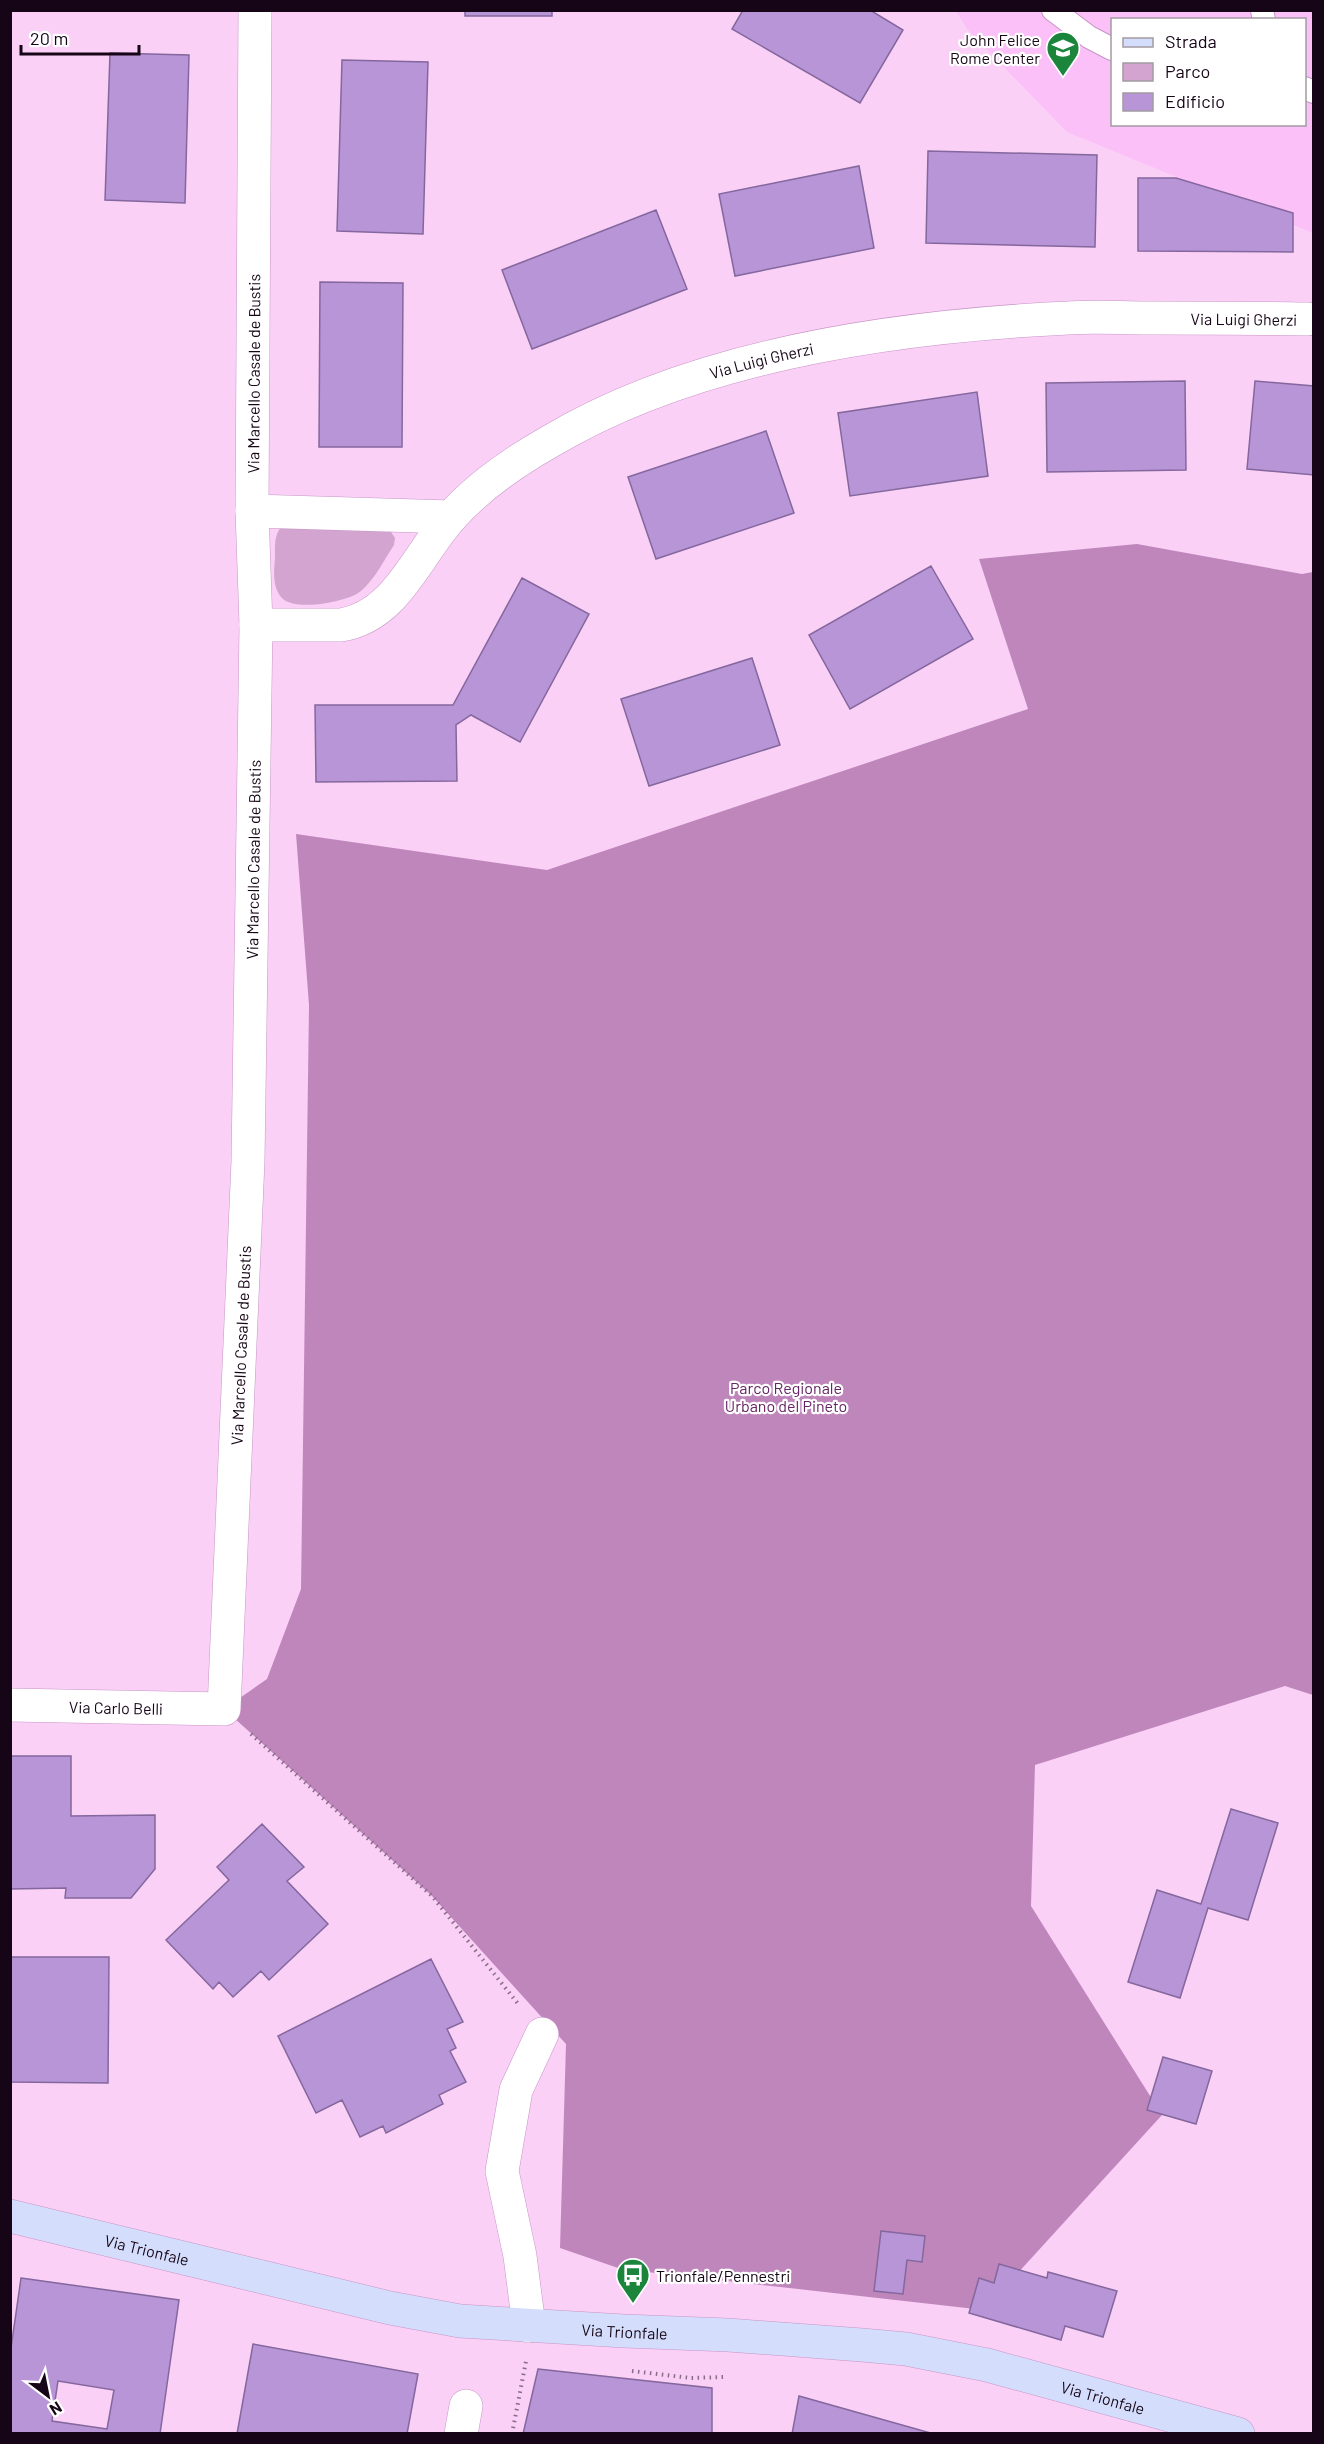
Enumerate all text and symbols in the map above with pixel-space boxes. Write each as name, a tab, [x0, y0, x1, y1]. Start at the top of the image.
scale bar	[21, 18, 140, 56]
legend	[1111, 18, 1306, 126]
text: 20 m	[30, 27, 68, 49]
place label: John Felice Rome Center	[950, 30, 1040, 67]
school or university icon: John Felice Rome Center	[1045, 30, 1081, 77]
text: Strada	[1165, 30, 1217, 52]
text: Parco	[1165, 60, 1210, 82]
text: Edificio	[1165, 90, 1225, 112]
street label: Via Marcello Casale de Bustis	[243, 274, 263, 474]
street label: Via Luigi Gherzi	[1191, 309, 1297, 328]
street label: Via Luigi Gherzi	[707, 338, 815, 382]
street label: Via Marcello Casale de Bustis	[242, 760, 263, 960]
street label: Via Marcello Casale de Bustis	[226, 1245, 254, 1446]
park label: Parco Regionale Urbano del Pineto	[725, 1378, 847, 1415]
street label: Via Carlo Belli	[69, 1697, 163, 1717]
street label: Via Trionfale	[103, 2230, 191, 2269]
bus stop icon: Trionfale/Pennestri	[615, 2257, 651, 2304]
place label: Trionfale/Pennestri	[656, 2266, 790, 2285]
street label: Via Trionfale	[581, 2319, 668, 2342]
north arrow	[18, 2366, 78, 2426]
street label: Via Trionfale	[1059, 2376, 1147, 2417]
text: N	[47, 2398, 66, 2420]

